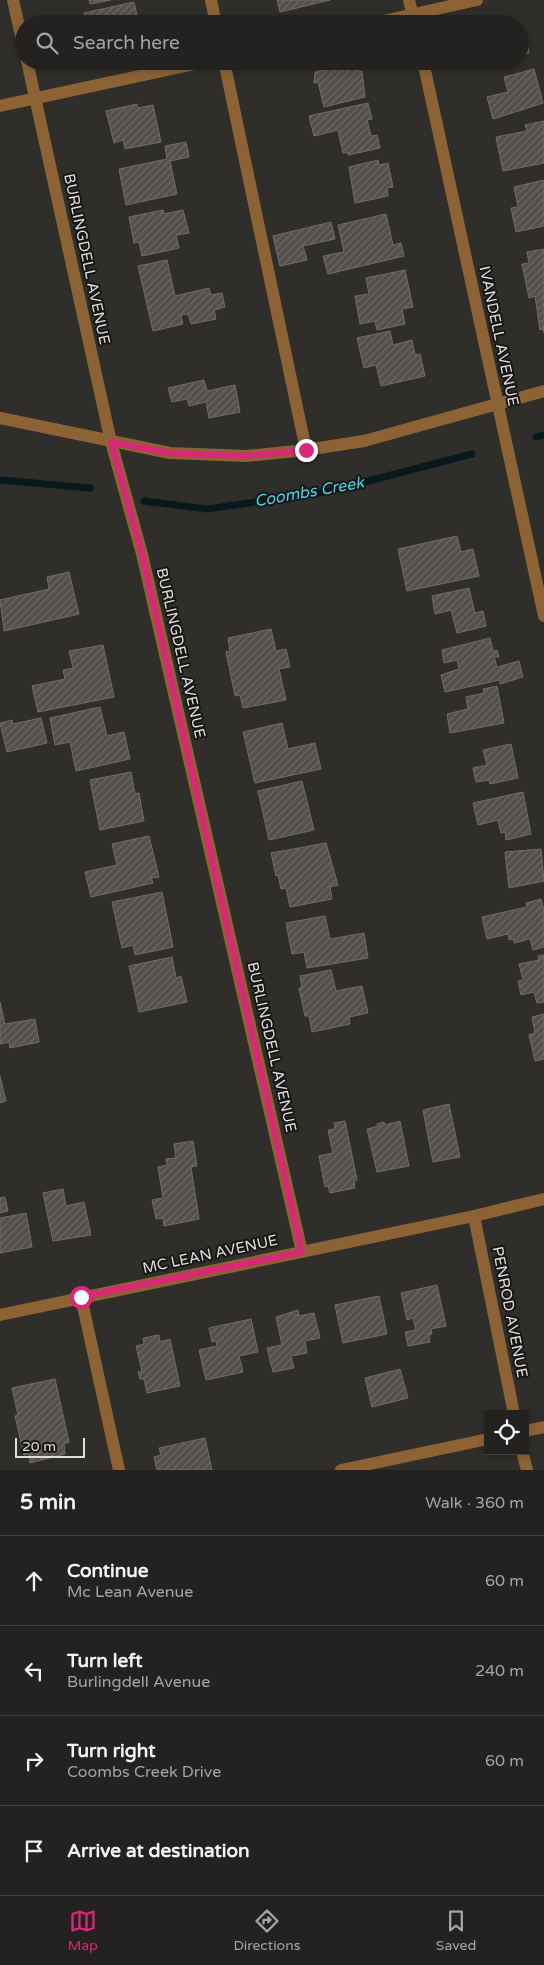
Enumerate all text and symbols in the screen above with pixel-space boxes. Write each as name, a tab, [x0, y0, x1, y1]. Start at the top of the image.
search box	[15, 15, 529, 70]
icon: search	[33, 29, 61, 57]
text: Search here	[73, 32, 180, 54]
street label: BURLINGDELL AVENUE	[60, 172, 114, 346]
street label: IVANDELL AVENUE	[475, 264, 523, 408]
route end	[295, 439, 318, 462]
water label: Coombs Creek	[253, 472, 367, 511]
street label: BURLINGDELL AVENUE	[153, 566, 209, 740]
street label: BURLINGDELL AVENUE	[244, 960, 300, 1134]
street label: MC LEAN AVENUE	[141, 1231, 279, 1277]
street label: PENROD AVENUE	[488, 1245, 532, 1379]
route start	[70, 1286, 93, 1309]
map controls	[484, 1410, 529, 1455]
button: locate	[484, 1410, 529, 1455]
scale bar	[15, 1435, 85, 1458]
text: 20 m	[22, 1438, 56, 1455]
text: 5 min	[20, 1490, 76, 1515]
text: Walk · 360 m	[425, 1493, 524, 1513]
text: Continue	[67, 1560, 149, 1582]
icon: ahead	[20, 1567, 48, 1595]
text: 60 m	[485, 1571, 524, 1591]
text: Mc Lean Avenue	[67, 1582, 193, 1602]
text: Turn left	[67, 1650, 143, 1672]
icon: left	[20, 1657, 48, 1685]
text: 240 m	[475, 1661, 524, 1681]
text: Burlingdell Avenue	[67, 1672, 210, 1692]
text: Turn right	[67, 1740, 155, 1762]
icon: right	[20, 1747, 48, 1775]
text: 60 m	[485, 1751, 524, 1771]
text: Coombs Creek Drive	[67, 1762, 221, 1782]
icon: arrive	[20, 1837, 48, 1865]
text: Arrive at destination	[67, 1840, 250, 1862]
tab: Map	[68, 1907, 98, 1954]
tab: Directions	[233, 1907, 300, 1954]
tab: Saved	[436, 1907, 476, 1954]

